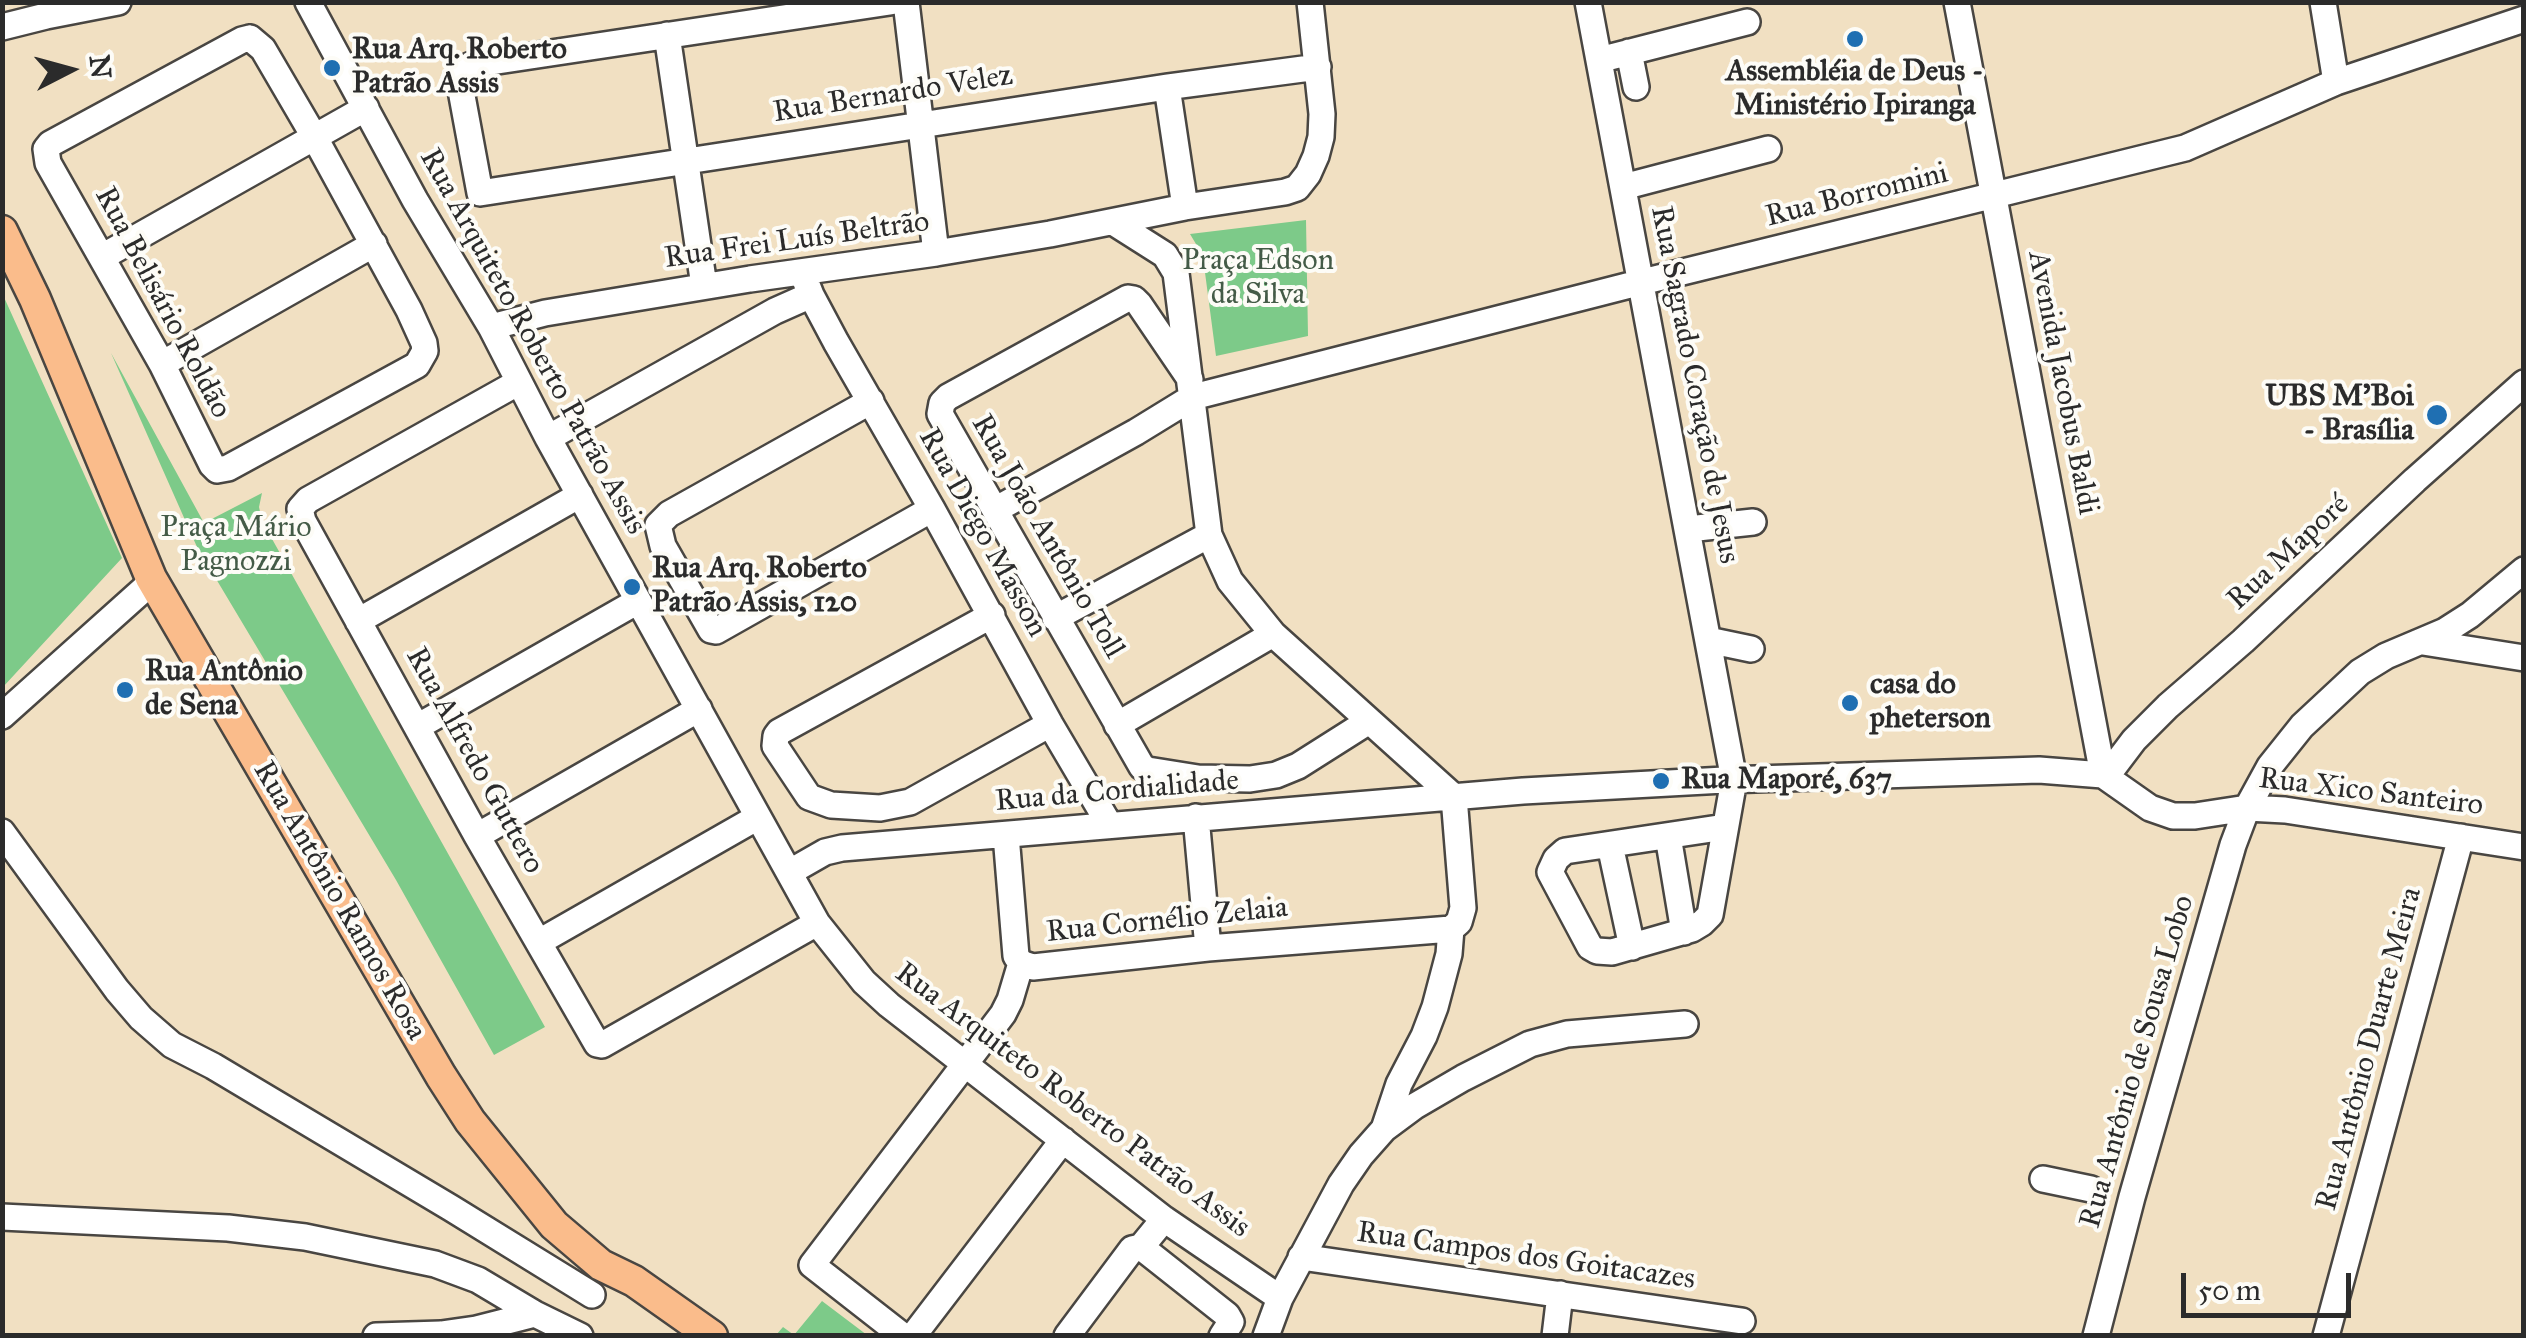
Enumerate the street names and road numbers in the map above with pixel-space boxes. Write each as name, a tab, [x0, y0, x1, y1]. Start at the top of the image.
street label: Rua Bernardo Velez	[771, 58, 1015, 132]
street label: Rua Arquiteto Roberto Patrão Assis	[411, 143, 653, 541]
street label: Rua Borromini	[1762, 156, 1952, 236]
street label: Rua Belisário Roldão	[86, 181, 238, 425]
street label: Rua Sagrado Coração de Jesus	[1642, 203, 1746, 567]
street label: Rua Frei Luís Beltrão	[662, 205, 932, 277]
street label: Avenida Jacobus Baldi	[2019, 248, 2105, 518]
street label: Rua João Antônio Toll	[963, 409, 1131, 665]
street label: Rua Diego Masson	[910, 422, 1054, 644]
street label: Rua Maporé	[2221, 488, 2357, 618]
street label: Rua Alfredo Guttero	[397, 642, 551, 880]
street label: Rua Antônio Ramos Rosa	[244, 755, 434, 1047]
street label: Rua Xico Santeiro	[2257, 761, 2485, 825]
street label: Rua da Cordialidade	[994, 763, 1240, 821]
street label: Rua Antônio Duarte Meira	[2310, 884, 2430, 1214]
street label: Rua Cornélio Zelaia	[1045, 890, 1289, 952]
street label: Rua Antônio de Sousa Lobo	[2073, 891, 2203, 1233]
street label: Rua Arquiteto Roberto Patrão Assis	[887, 956, 1257, 1246]
street label: Rua Campos dos Goitacazes	[1355, 1215, 1697, 1299]

